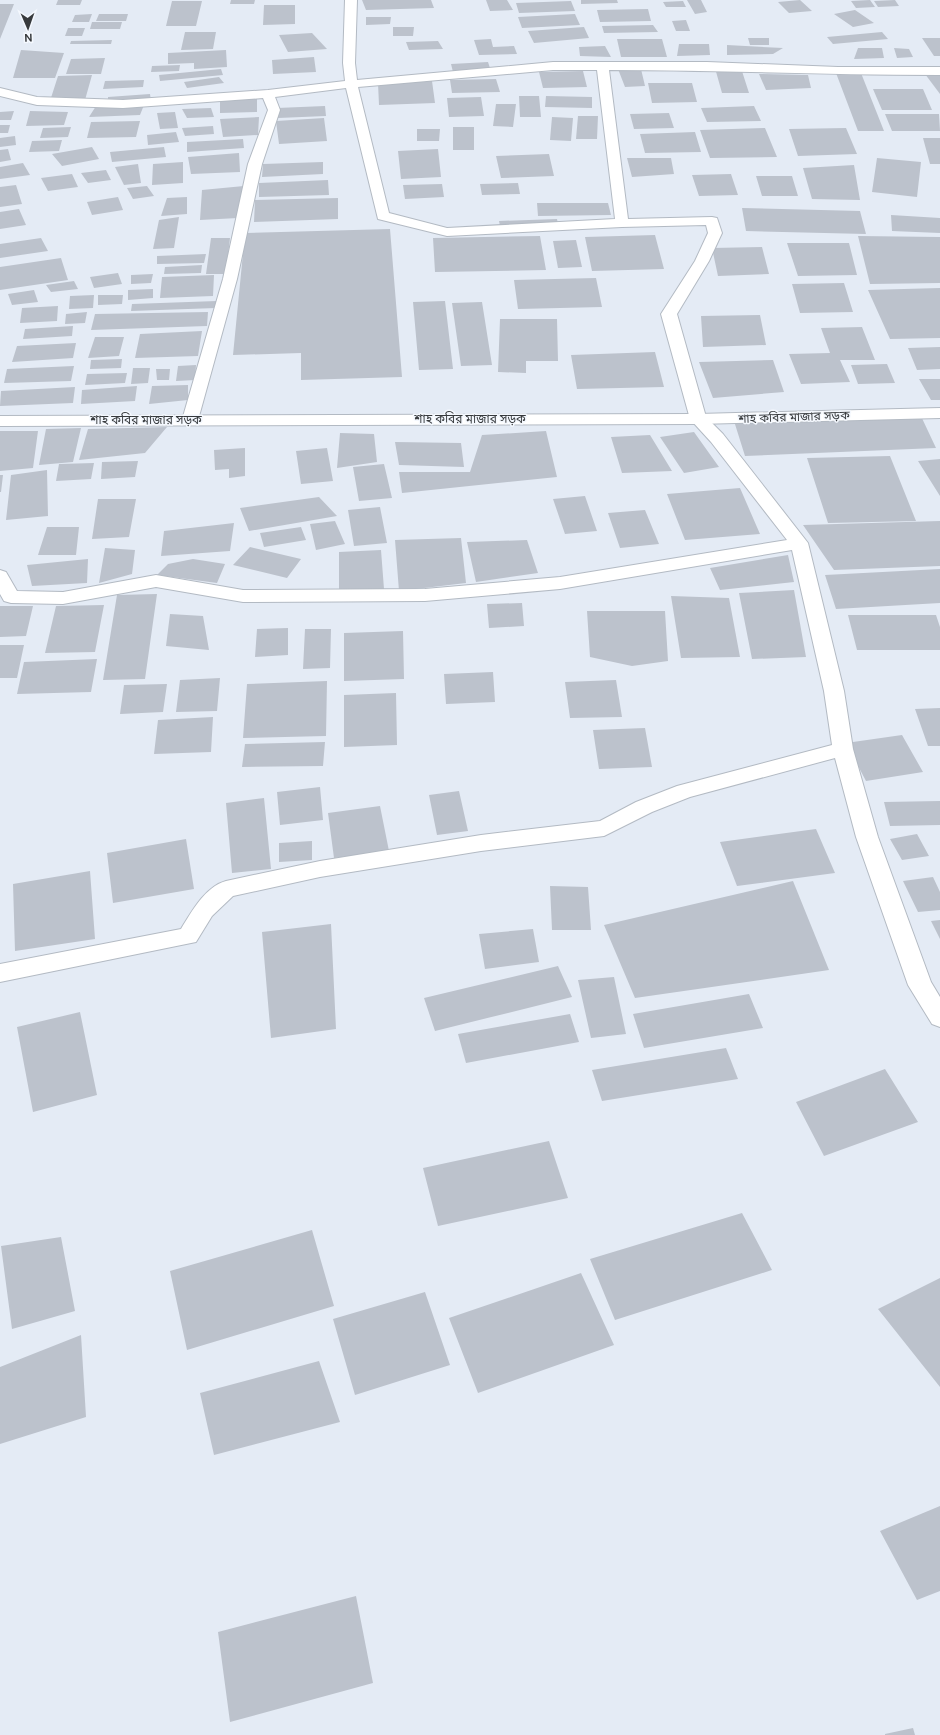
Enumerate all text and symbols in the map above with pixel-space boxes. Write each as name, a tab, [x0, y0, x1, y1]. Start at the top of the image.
north arrow	[8, 8, 48, 48]
text: N	[24, 31, 33, 45]
street label: শাহ কবির মাজার সড়ক	[737, 407, 850, 427]
street label: শাহ কবির মাজার সড়ক	[413, 411, 526, 427]
street label: শাহ কবির মাজার সড়ক	[89, 412, 202, 428]

